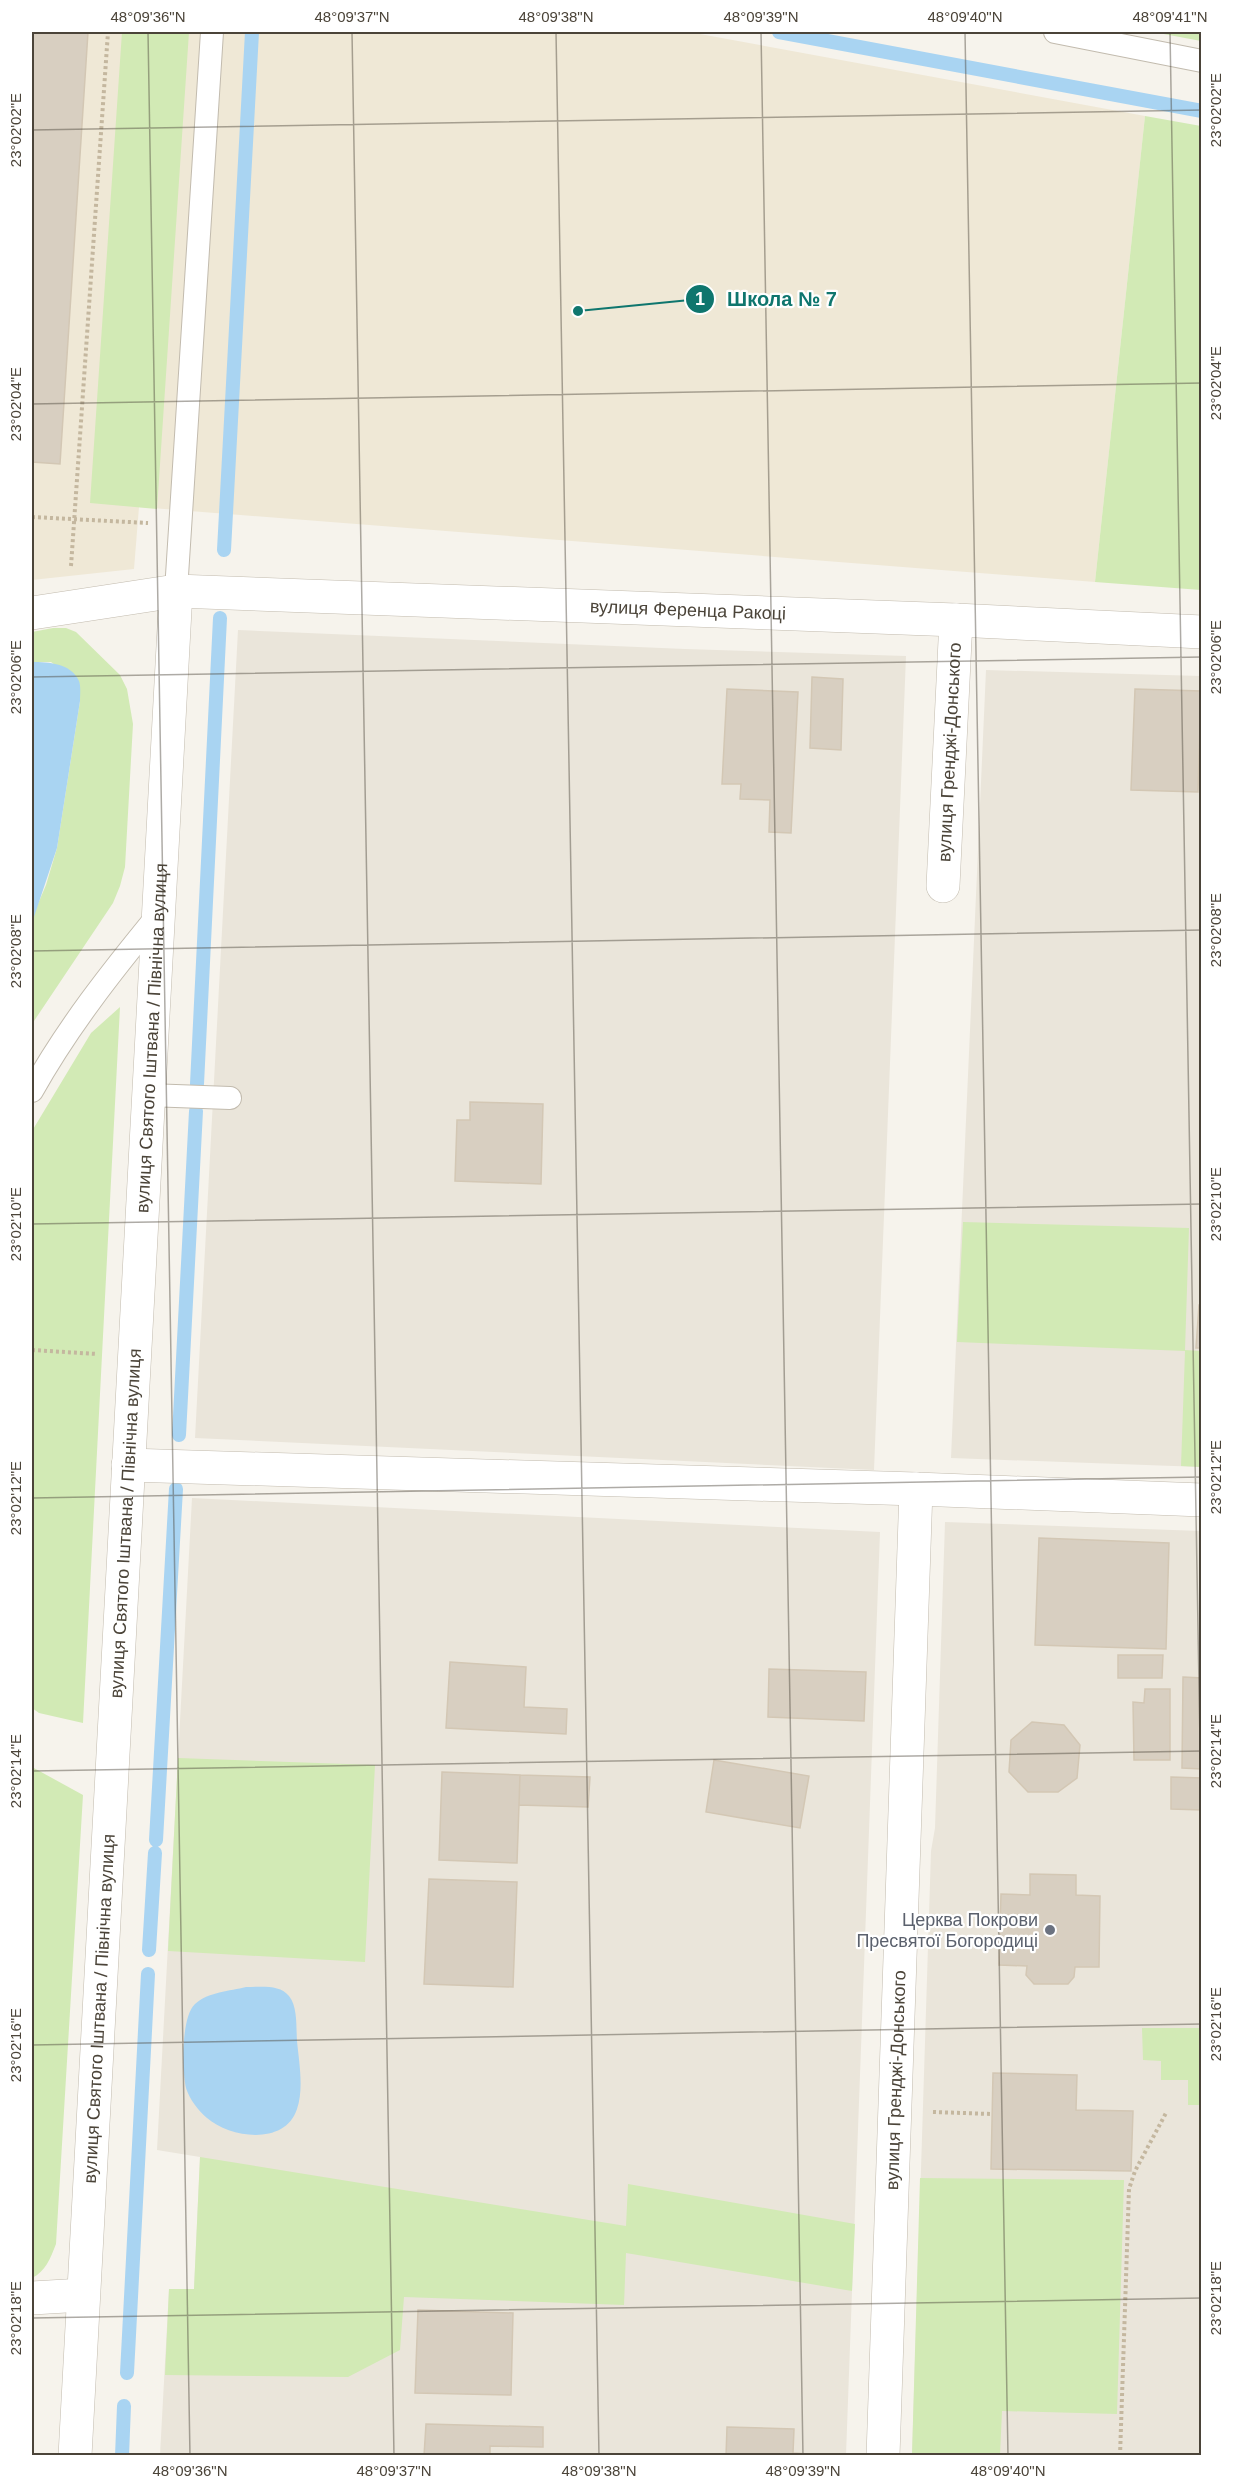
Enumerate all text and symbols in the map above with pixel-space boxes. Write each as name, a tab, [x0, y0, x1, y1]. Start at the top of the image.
text: 48°09'36"N	[110, 8, 186, 25]
text: 48°09'37"N	[314, 8, 390, 25]
text: 48°09'38"N	[518, 8, 594, 25]
text: 48°09'39"N	[723, 8, 799, 25]
text: 48°09'40"N	[927, 8, 1003, 25]
text: 48°09'41"N	[1132, 8, 1208, 25]
text: 23°02'02"E	[1207, 73, 1224, 147]
text: 23°02'02"E	[7, 93, 24, 167]
callout: Школа № 7	[685, 280, 849, 318]
text: Школа № 7	[727, 288, 837, 310]
text: 1	[695, 289, 705, 309]
text: 23°02'04"E	[1207, 346, 1224, 420]
text: 23°02'04"E	[7, 367, 24, 441]
street label: вулиця Ференца Ракоці	[590, 596, 786, 624]
text: 23°02'06"E	[1207, 620, 1224, 694]
text: 23°02'06"E	[7, 640, 24, 714]
street label: вулиця Гренджі-Донського	[934, 642, 965, 862]
street label: вулиця Святого Іштвана / Північна вулиця	[132, 863, 171, 1213]
text: 23°02'08"E	[1207, 893, 1224, 967]
text: 23°02'08"E	[7, 914, 24, 988]
text: 23°02'10"E	[1207, 1167, 1224, 1241]
text: 23°02'10"E	[7, 1187, 24, 1261]
street label: вулиця Святого Іштвана / Північна вулиця	[106, 1348, 145, 1699]
text: 23°02'12"E	[1207, 1440, 1224, 1514]
text: 23°02'12"E	[7, 1461, 24, 1535]
text: 23°02'14"E	[1207, 1714, 1224, 1788]
text: 23°02'14"E	[7, 1734, 24, 1808]
street label: вулиця Святого Іштвана / Північна вулиця	[80, 1833, 119, 2184]
place label: Церква Покрови Пресвятої Богородиці	[856, 1910, 1038, 1951]
marker: Церква Покрови Пресвятої Богородиці	[1043, 1923, 1057, 1937]
street label: вулиця Гренджі-Донського	[882, 1970, 910, 2190]
text: 23°02'16"E	[1207, 1987, 1224, 2061]
text: 23°02'16"E	[7, 2008, 24, 2082]
text: 23°02'18"E	[1207, 2261, 1224, 2335]
text: 23°02'18"E	[7, 2281, 24, 2355]
text: 48°09'36"N	[152, 2462, 228, 2479]
text: 48°09'37"N	[356, 2462, 432, 2479]
text: 48°09'38"N	[561, 2462, 637, 2479]
text: 48°09'39"N	[765, 2462, 841, 2479]
text: 48°09'40"N	[970, 2462, 1046, 2479]

